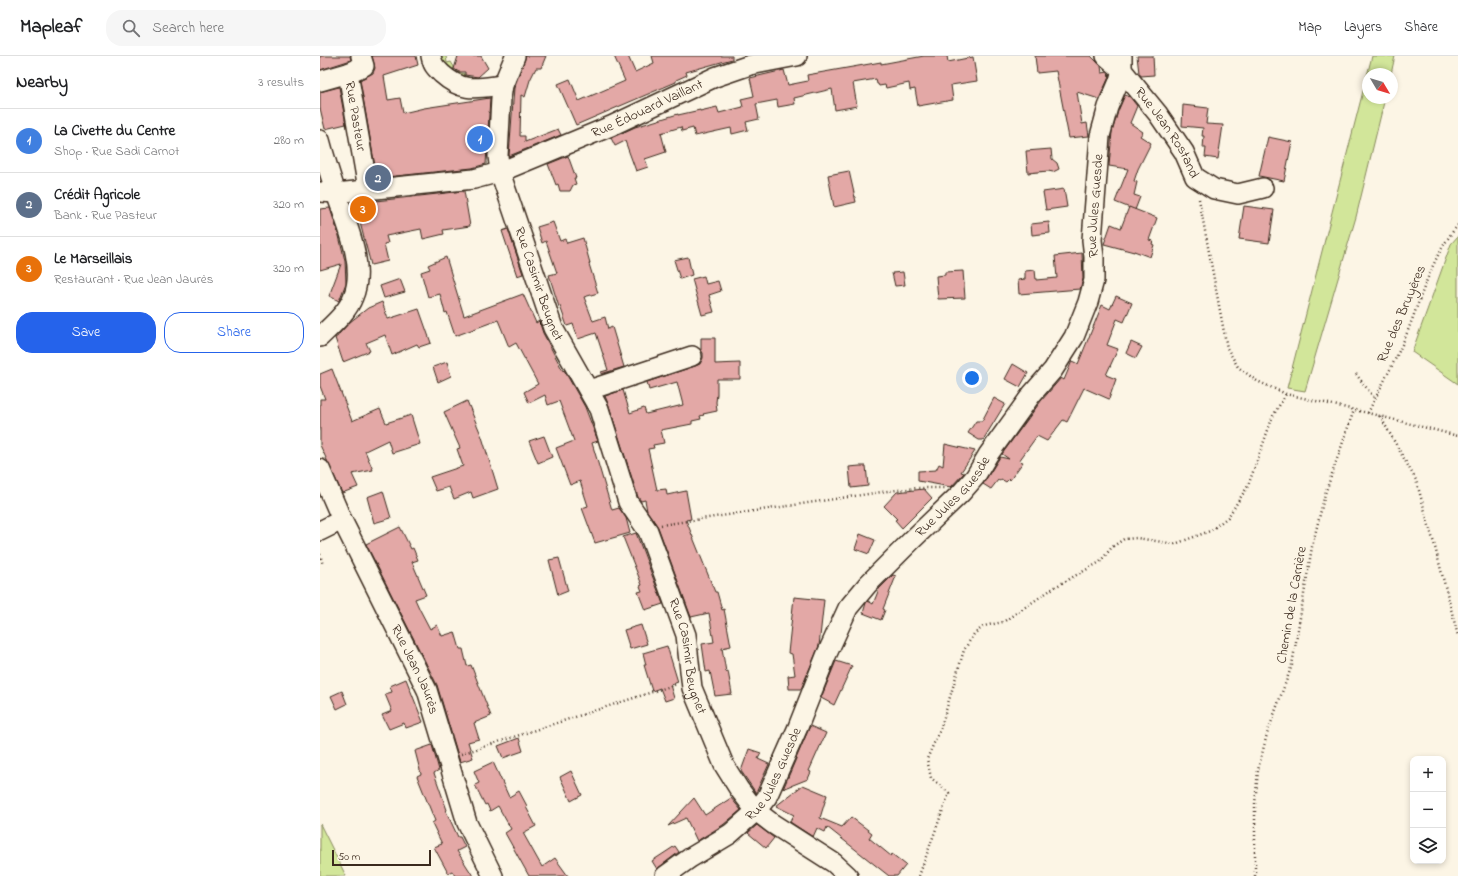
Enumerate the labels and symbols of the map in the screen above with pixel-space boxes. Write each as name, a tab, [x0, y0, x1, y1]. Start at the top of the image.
north arrow	[1362, 68, 1398, 104]
street label: Rue Édouard Vaillant	[588, 73, 707, 143]
street label: Rue Pasteur	[339, 80, 372, 154]
street label: Rue Jean Rostand	[1130, 83, 1205, 182]
pin: 1	[467, 124, 493, 154]
street label: Rue Jules Guesde	[1081, 152, 1109, 259]
pin: 2	[365, 163, 391, 193]
pin: 3	[350, 194, 376, 224]
street label: Rue Casimir Beugnet	[509, 224, 569, 345]
street label: Rue des Bruyères	[1372, 262, 1433, 366]
your location	[962, 368, 982, 388]
street label: Rue Jules Guesde	[910, 452, 996, 542]
street label: Chemin de la Carrière	[1271, 544, 1313, 665]
street label: Rue Casimir Beugnet	[663, 595, 712, 718]
street label: Rue Jean Jaurès	[385, 621, 444, 717]
street label: Rue Jules Guesde	[741, 724, 807, 826]
scale bar	[332, 848, 431, 867]

